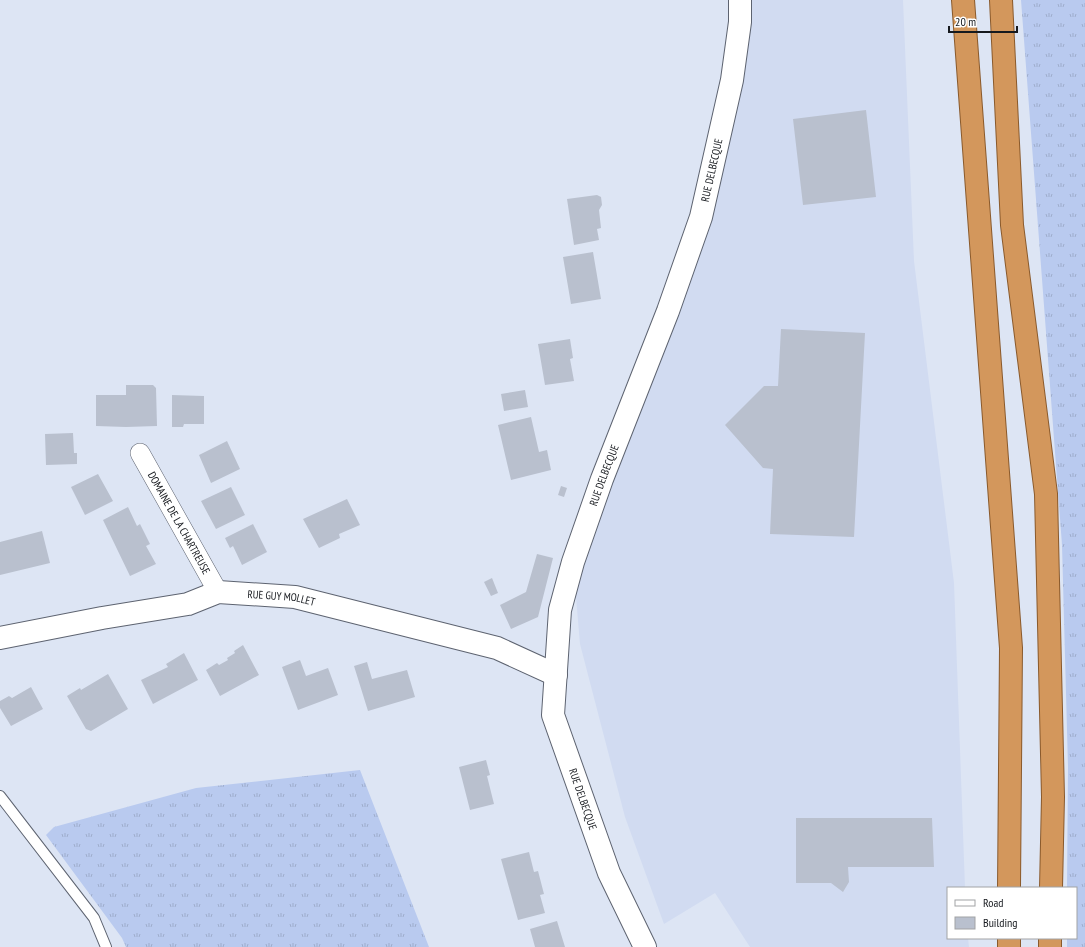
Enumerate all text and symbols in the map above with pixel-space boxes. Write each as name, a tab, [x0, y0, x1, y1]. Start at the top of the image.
scale bar	[949, 8, 1017, 34]
text: 20 m	[955, 14, 976, 29]
street label: RUE DELBECQUE	[698, 137, 726, 203]
street label: RUE DELBECQUE	[586, 442, 622, 508]
street label: DOMAINE DE LA CHARTREUSE	[145, 469, 214, 577]
street label: RUE GUY MOLLET	[247, 587, 317, 609]
street label: RUE DELBECQUE	[566, 766, 600, 832]
legend	[947, 887, 1077, 939]
text: Road	[983, 895, 1003, 910]
text: Building	[983, 915, 1018, 930]

